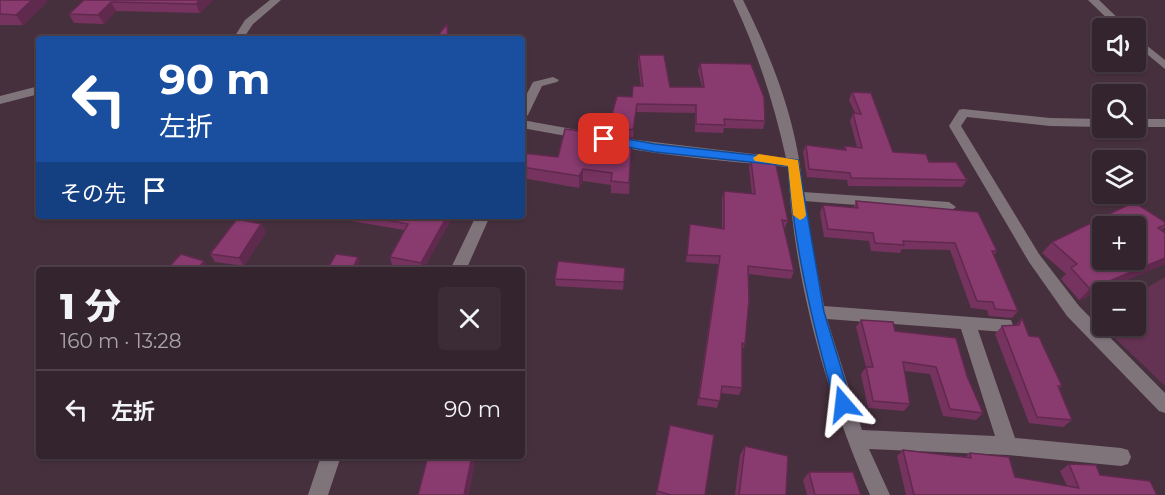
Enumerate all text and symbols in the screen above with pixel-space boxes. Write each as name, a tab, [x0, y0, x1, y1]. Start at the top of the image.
map controls	[1092, 18, 1146, 336]
button: sound	[1092, 18, 1146, 72]
text: 90 m	[159, 53, 270, 105]
icon: left	[60, 60, 138, 138]
button: search	[1092, 84, 1146, 138]
text: 左折	[159, 110, 213, 143]
pin	[578, 113, 629, 164]
icon: arrive	[587, 122, 620, 155]
button: layers	[1092, 150, 1146, 204]
icon: arrive	[138, 174, 171, 207]
text: その先	[60, 180, 126, 207]
button: +	[1092, 216, 1146, 270]
button: −	[1092, 282, 1146, 336]
text: 1 分	[60, 284, 121, 328]
button: close	[438, 287, 501, 350]
text: 160 m · 13:28	[60, 329, 181, 353]
position arrow	[811, 372, 875, 436]
icon: left	[60, 393, 93, 426]
text: 90 m	[444, 396, 501, 423]
text: 左折	[111, 398, 155, 425]

